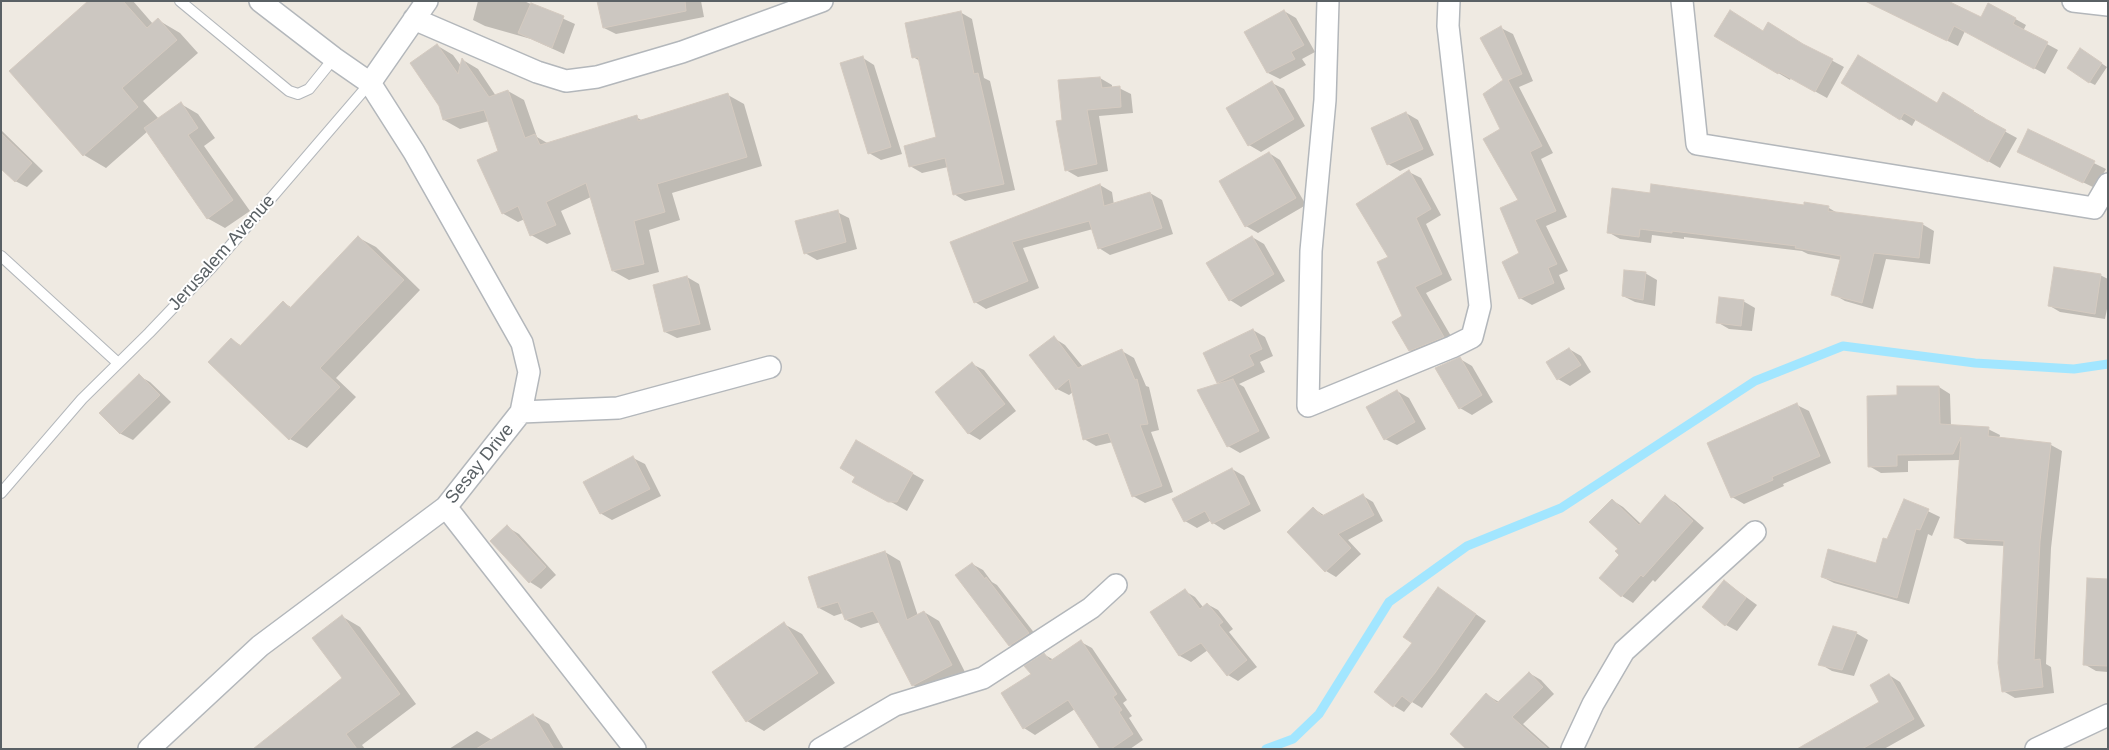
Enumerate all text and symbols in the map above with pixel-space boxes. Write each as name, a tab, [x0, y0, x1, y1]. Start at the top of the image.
street label: Jerusalem Avenue	[164, 191, 280, 315]
street label: Sesay Drive	[441, 419, 519, 509]

